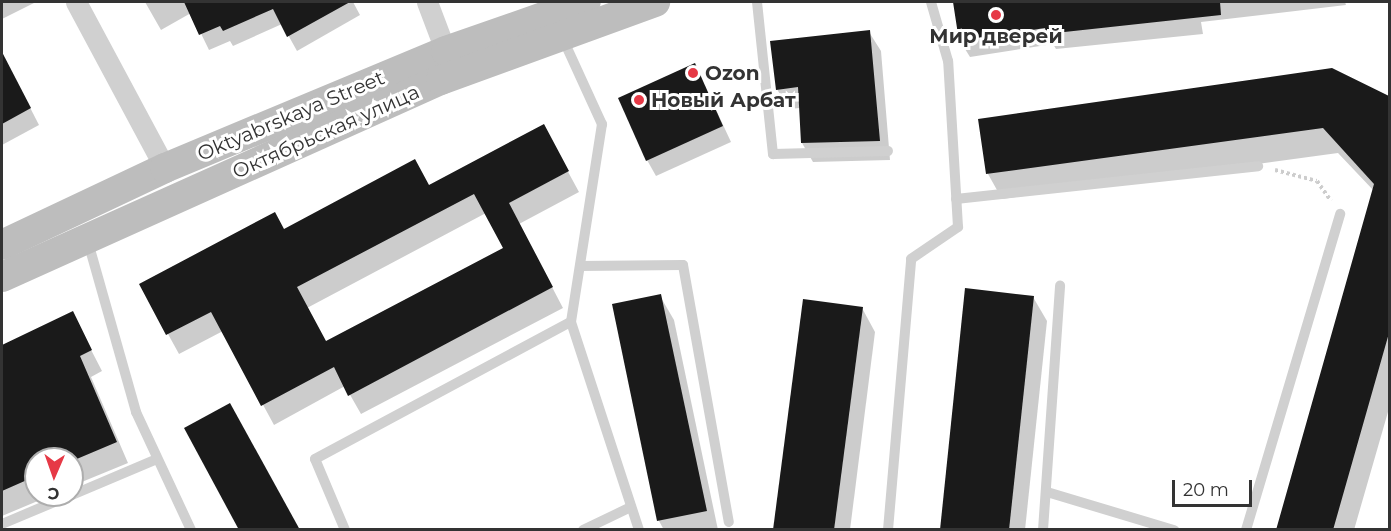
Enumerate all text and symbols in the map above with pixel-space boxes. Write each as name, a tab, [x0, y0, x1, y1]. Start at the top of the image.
marker: Мир дверей	[989, 8, 1003, 22]
place label: Мир дверей	[929, 24, 1063, 48]
place label: Ozon	[705, 61, 760, 85]
street label: Oktyabrskaya Street	[194, 66, 388, 166]
marker: Ozon	[686, 66, 700, 80]
street label: Октябрьская улица	[229, 80, 423, 184]
place label: Новый Арбат	[651, 88, 796, 112]
marker: Новый Арбат	[632, 93, 646, 107]
north arrow	[24, 447, 84, 507]
scale bar	[1175, 468, 1254, 506]
text: 20 m	[1183, 479, 1229, 501]
text: С	[47, 484, 60, 503]

